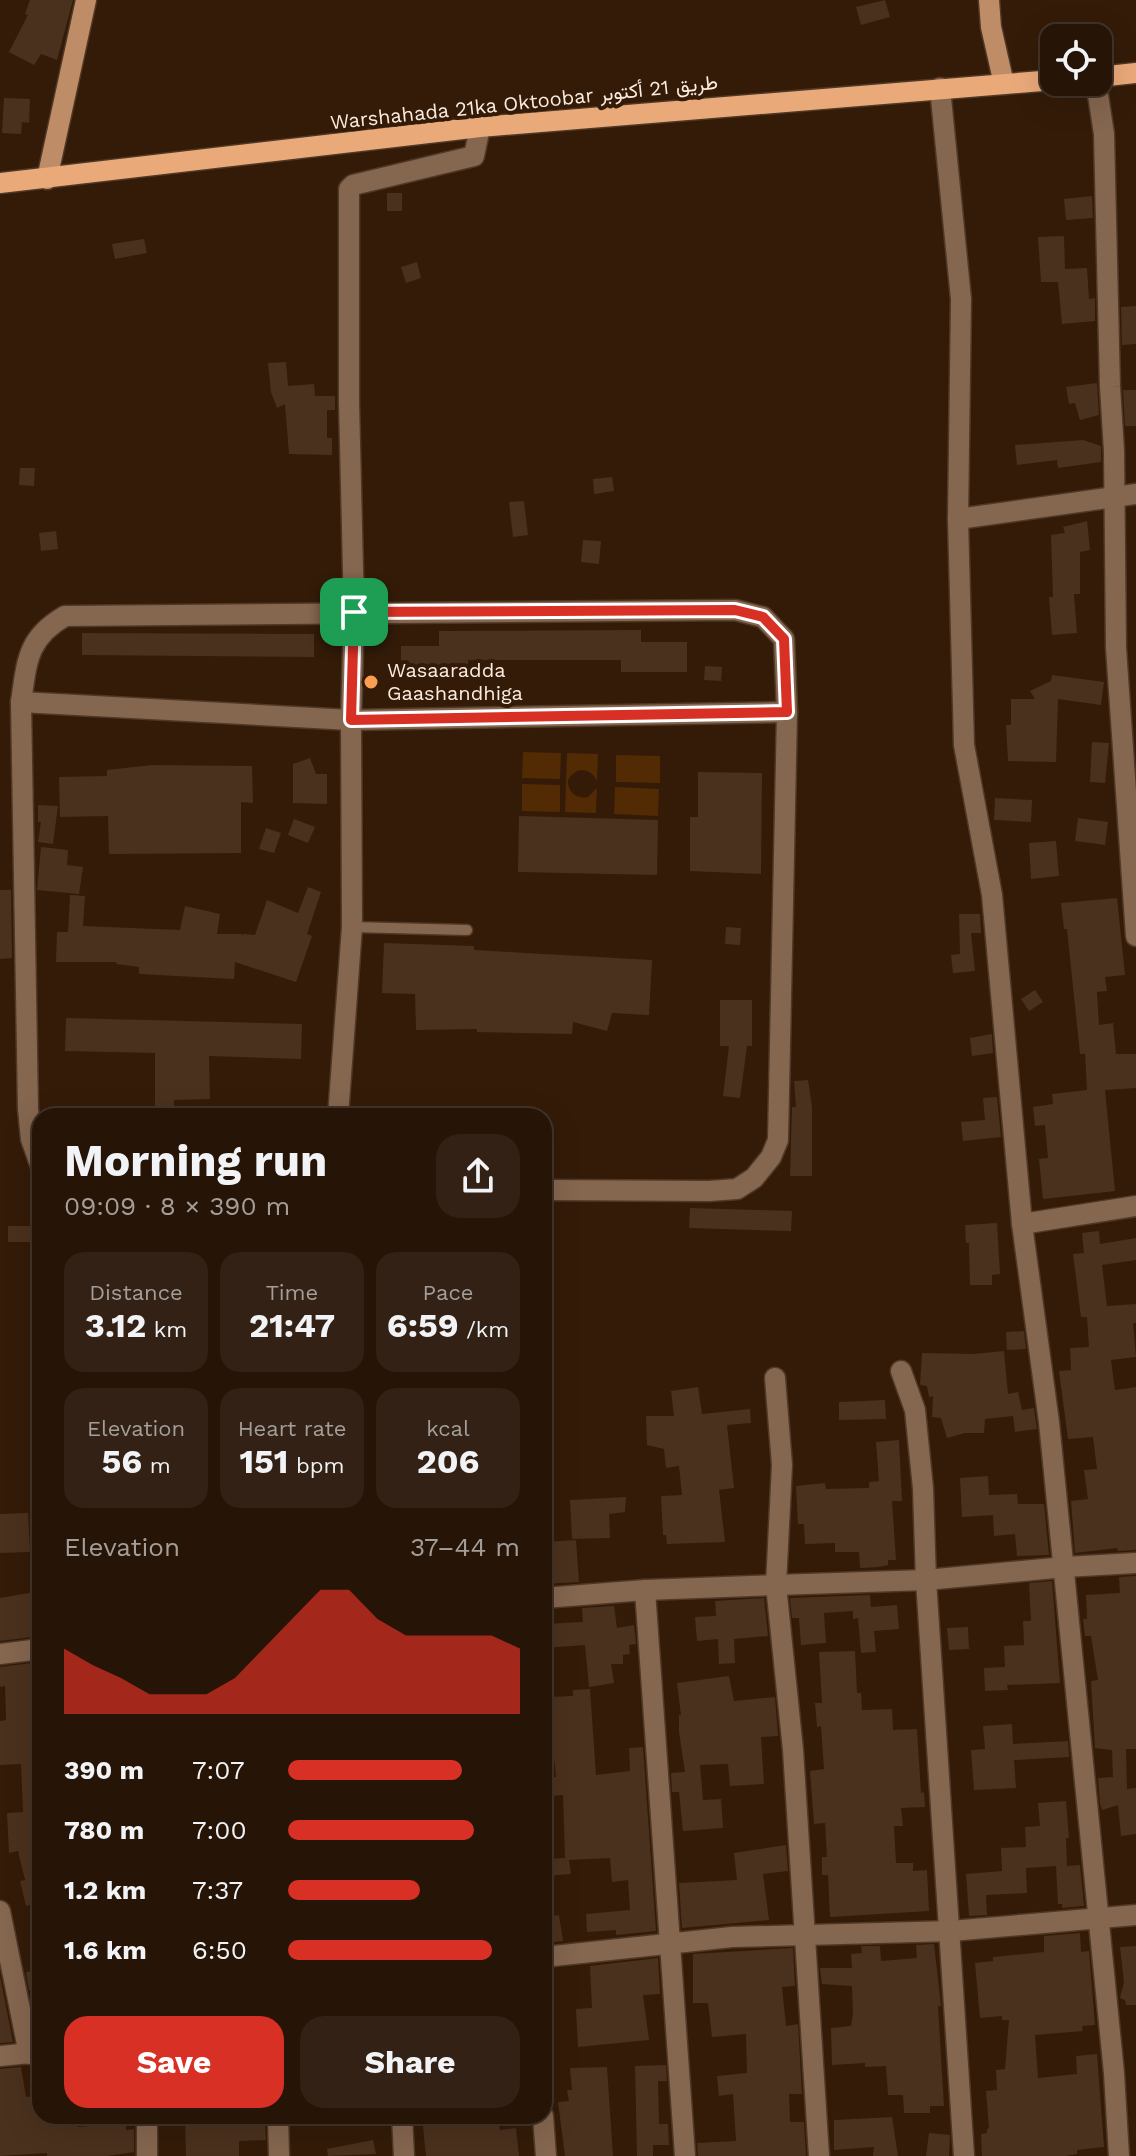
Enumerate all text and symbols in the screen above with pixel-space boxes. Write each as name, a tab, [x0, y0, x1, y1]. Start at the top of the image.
map controls	[1040, 24, 1112, 96]
button: locate	[1040, 24, 1112, 96]
street label: Warshahada 21ka Oktoobar طريق 21 أكتوبر	[329, 70, 719, 135]
pin	[320, 578, 388, 646]
icon: arrive	[332, 590, 376, 634]
place label: Wasaaradda Gaashandhiga	[387, 658, 523, 705]
marker: Wasaaradda Gaashandhiga	[362, 673, 380, 691]
button: share	[436, 1134, 520, 1218]
text: Morning run	[64, 1135, 327, 1187]
text: 09:09 · 8 × 390 m	[64, 1191, 290, 1221]
text: Distance	[89, 1280, 183, 1305]
text: Time	[266, 1280, 318, 1305]
text: Pace	[423, 1280, 473, 1305]
text: 3.12	[85, 1305, 146, 1345]
text: 21:47	[249, 1305, 335, 1345]
text: 6:59	[387, 1305, 459, 1345]
text: km	[146, 1317, 187, 1342]
text: /km	[459, 1317, 509, 1342]
text: Elevation	[87, 1416, 185, 1441]
text: Heart rate	[238, 1416, 346, 1441]
text: kcal	[426, 1416, 470, 1441]
text: 56	[101, 1441, 142, 1481]
text: 151	[239, 1441, 289, 1481]
text: 206	[416, 1441, 480, 1481]
text: m	[142, 1453, 171, 1478]
text: bpm	[289, 1453, 345, 1478]
text: Elevation	[64, 1532, 180, 1562]
text: 37–44 m	[410, 1532, 520, 1562]
text: 390 m	[64, 1755, 144, 1785]
text: 7:07	[192, 1755, 245, 1785]
text: 780 m	[64, 1815, 144, 1845]
text: 7:00	[192, 1815, 247, 1845]
text: 1.2 km	[64, 1875, 146, 1905]
text: 7:37	[192, 1875, 243, 1905]
text: 1.6 km	[64, 1935, 147, 1965]
text: 6:50	[192, 1935, 247, 1965]
button: Save	[64, 2016, 284, 2108]
button: Share	[300, 2016, 520, 2108]

